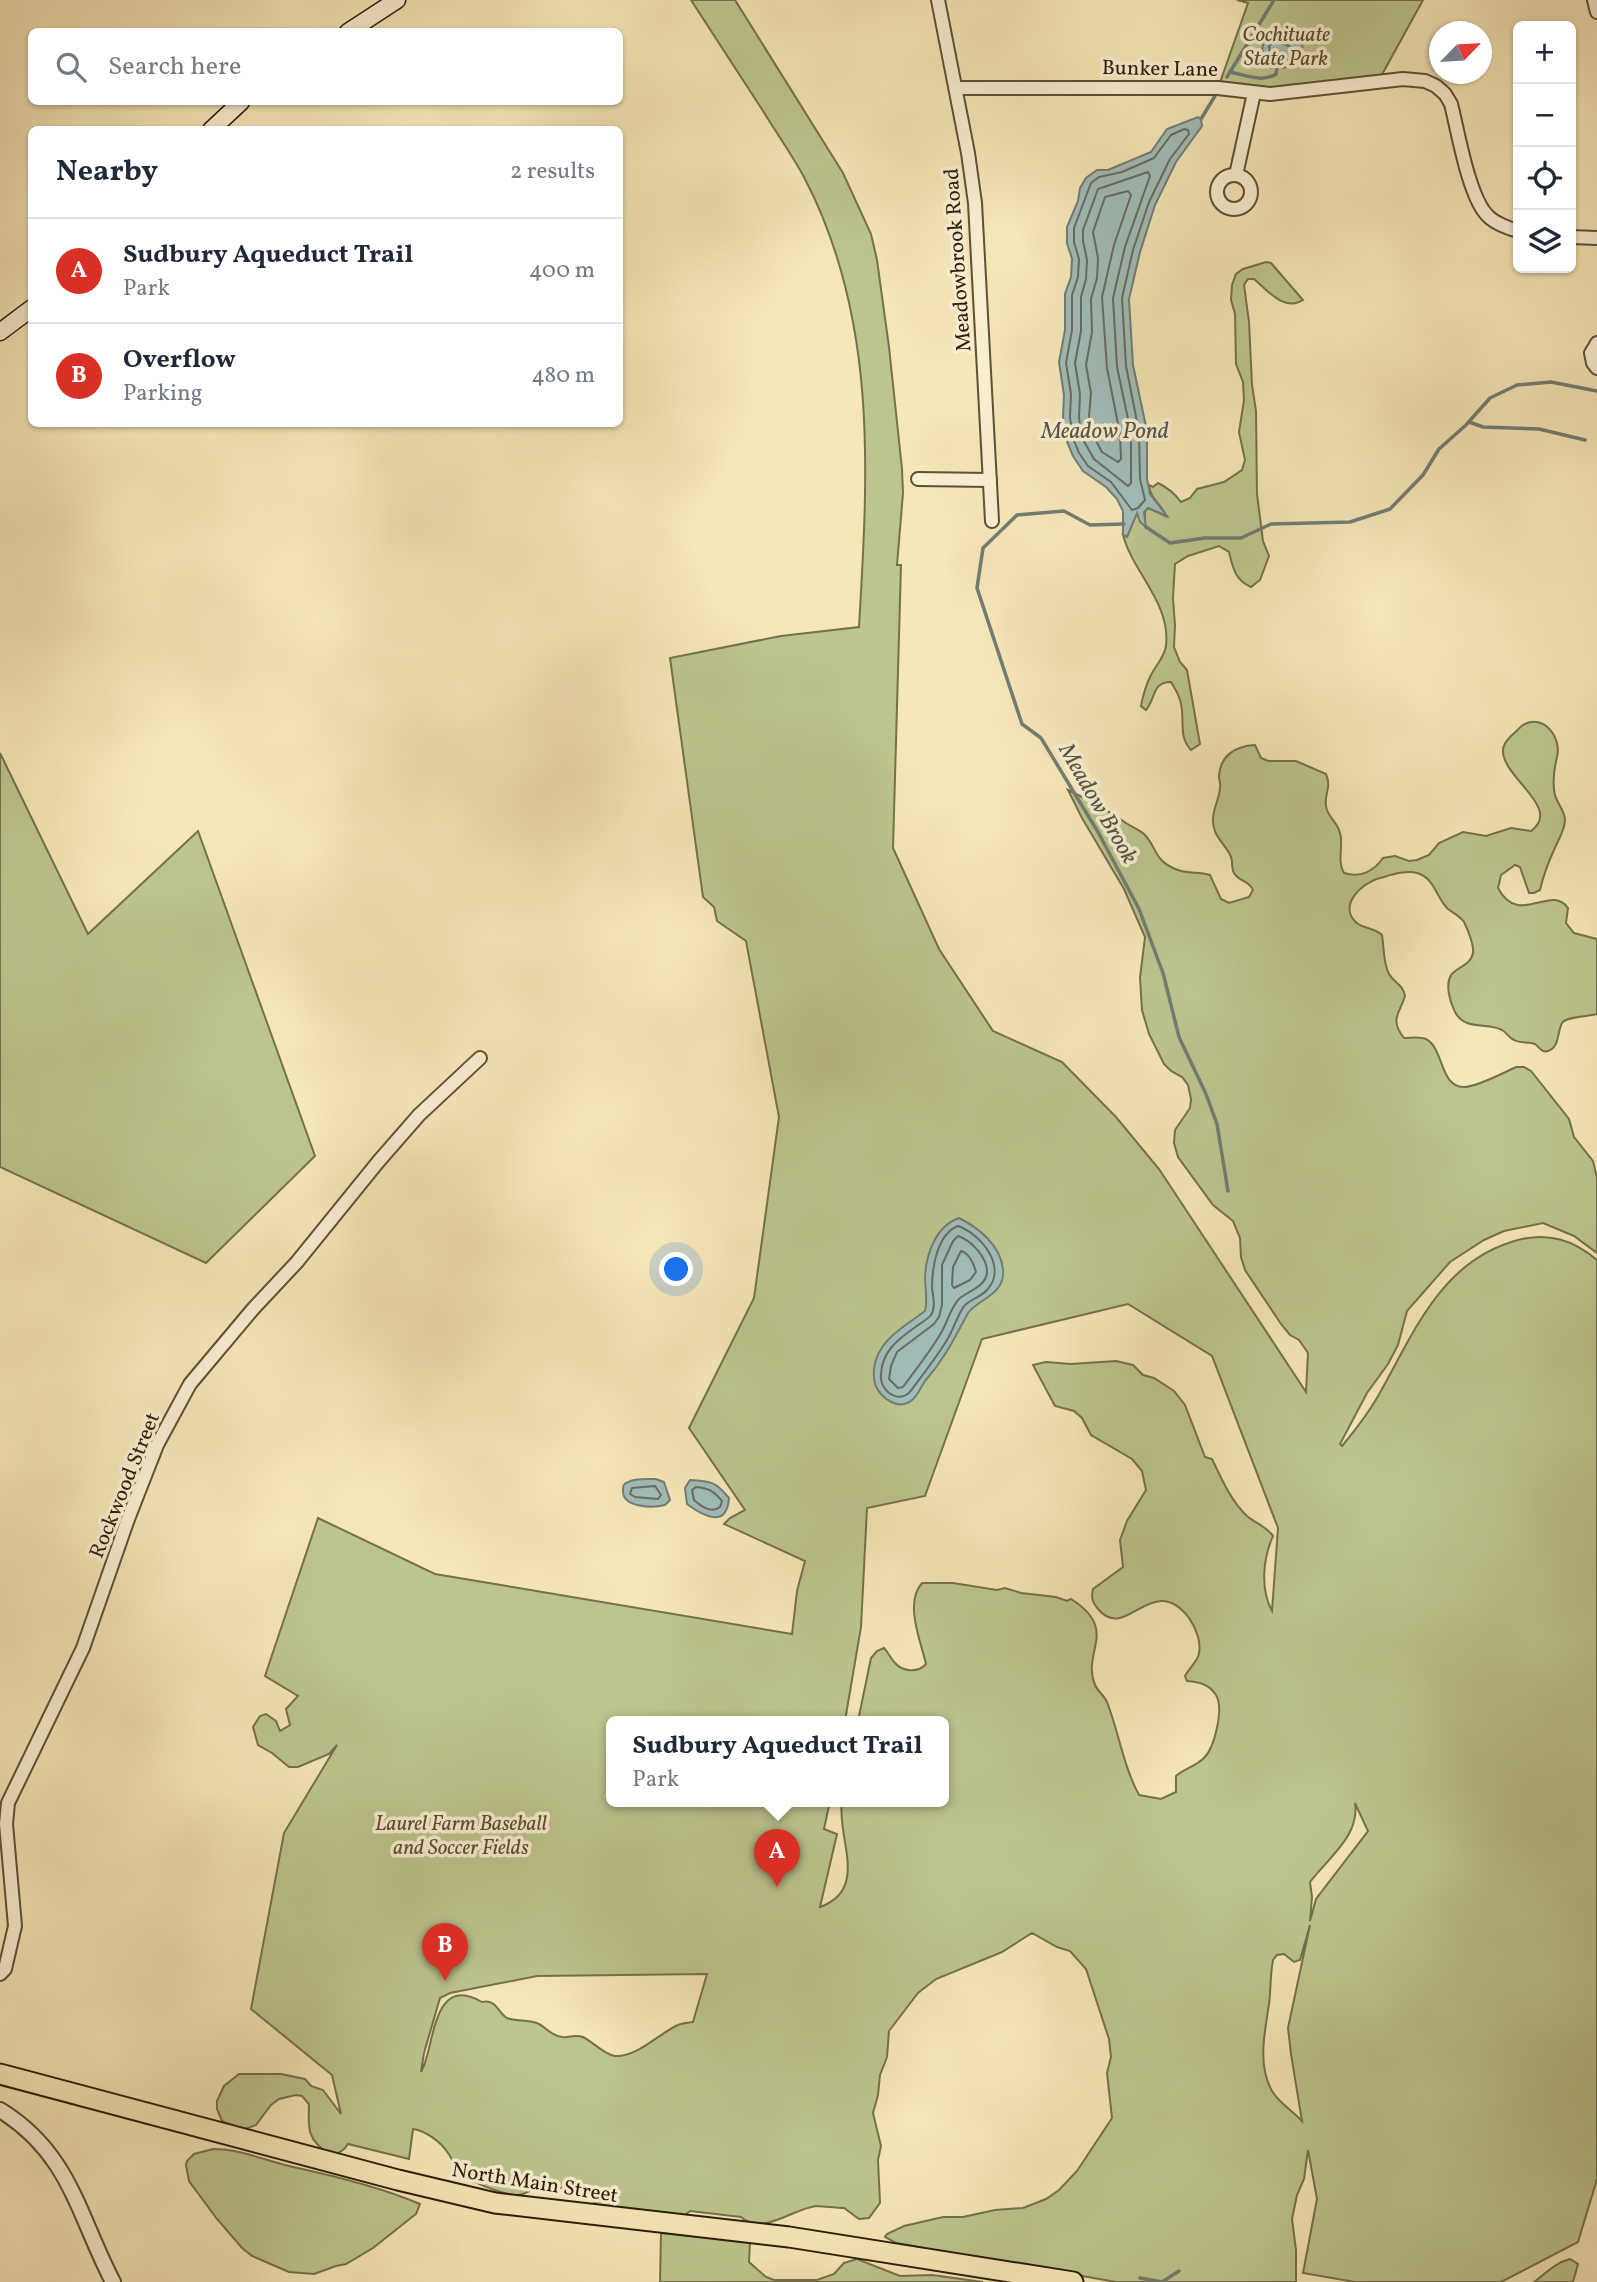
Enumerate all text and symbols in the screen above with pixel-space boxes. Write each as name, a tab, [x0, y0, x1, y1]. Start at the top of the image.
park label: Cochituate State Park	[1242, 21, 1330, 74]
north arrow	[1429, 21, 1492, 84]
map controls	[1513, 21, 1576, 273]
button: +	[1513, 21, 1576, 84]
search box	[28, 28, 623, 105]
icon: search	[52, 48, 90, 86]
text: Search here	[108, 49, 241, 85]
street label: Bunker Lane	[1102, 54, 1218, 85]
button: −	[1513, 84, 1576, 147]
button: locate	[1513, 147, 1576, 210]
text: Nearby	[56, 151, 158, 193]
text: 2 results	[510, 156, 595, 188]
street label: Meadowbrook Road	[938, 167, 979, 353]
button: layers	[1513, 210, 1576, 273]
text: Sudbury Aqueduct Trail	[123, 237, 413, 273]
text: A	[71, 255, 87, 287]
text: 400 m	[529, 255, 595, 287]
text: Park	[123, 273, 170, 305]
text: Overflow	[123, 342, 236, 378]
text: B	[71, 360, 87, 392]
text: 480 m	[531, 360, 595, 392]
text: Parking	[123, 378, 202, 410]
water label: Meadow Pond	[1040, 416, 1169, 448]
water label: Meadow Brook	[1049, 737, 1145, 871]
your location	[659, 1252, 693, 1286]
street label: Rockwood Street	[83, 1408, 168, 1563]
popup	[606, 1716, 949, 1807]
text: Sudbury Aqueduct Trail	[632, 1728, 923, 1764]
text: Park	[632, 1764, 679, 1796]
park label: Laurel Farm Baseball and Soccer Fields	[375, 1810, 547, 1863]
pin: A	[754, 1829, 800, 1887]
pin: B	[422, 1923, 468, 1981]
street label: North Main Street	[450, 2156, 620, 2211]

